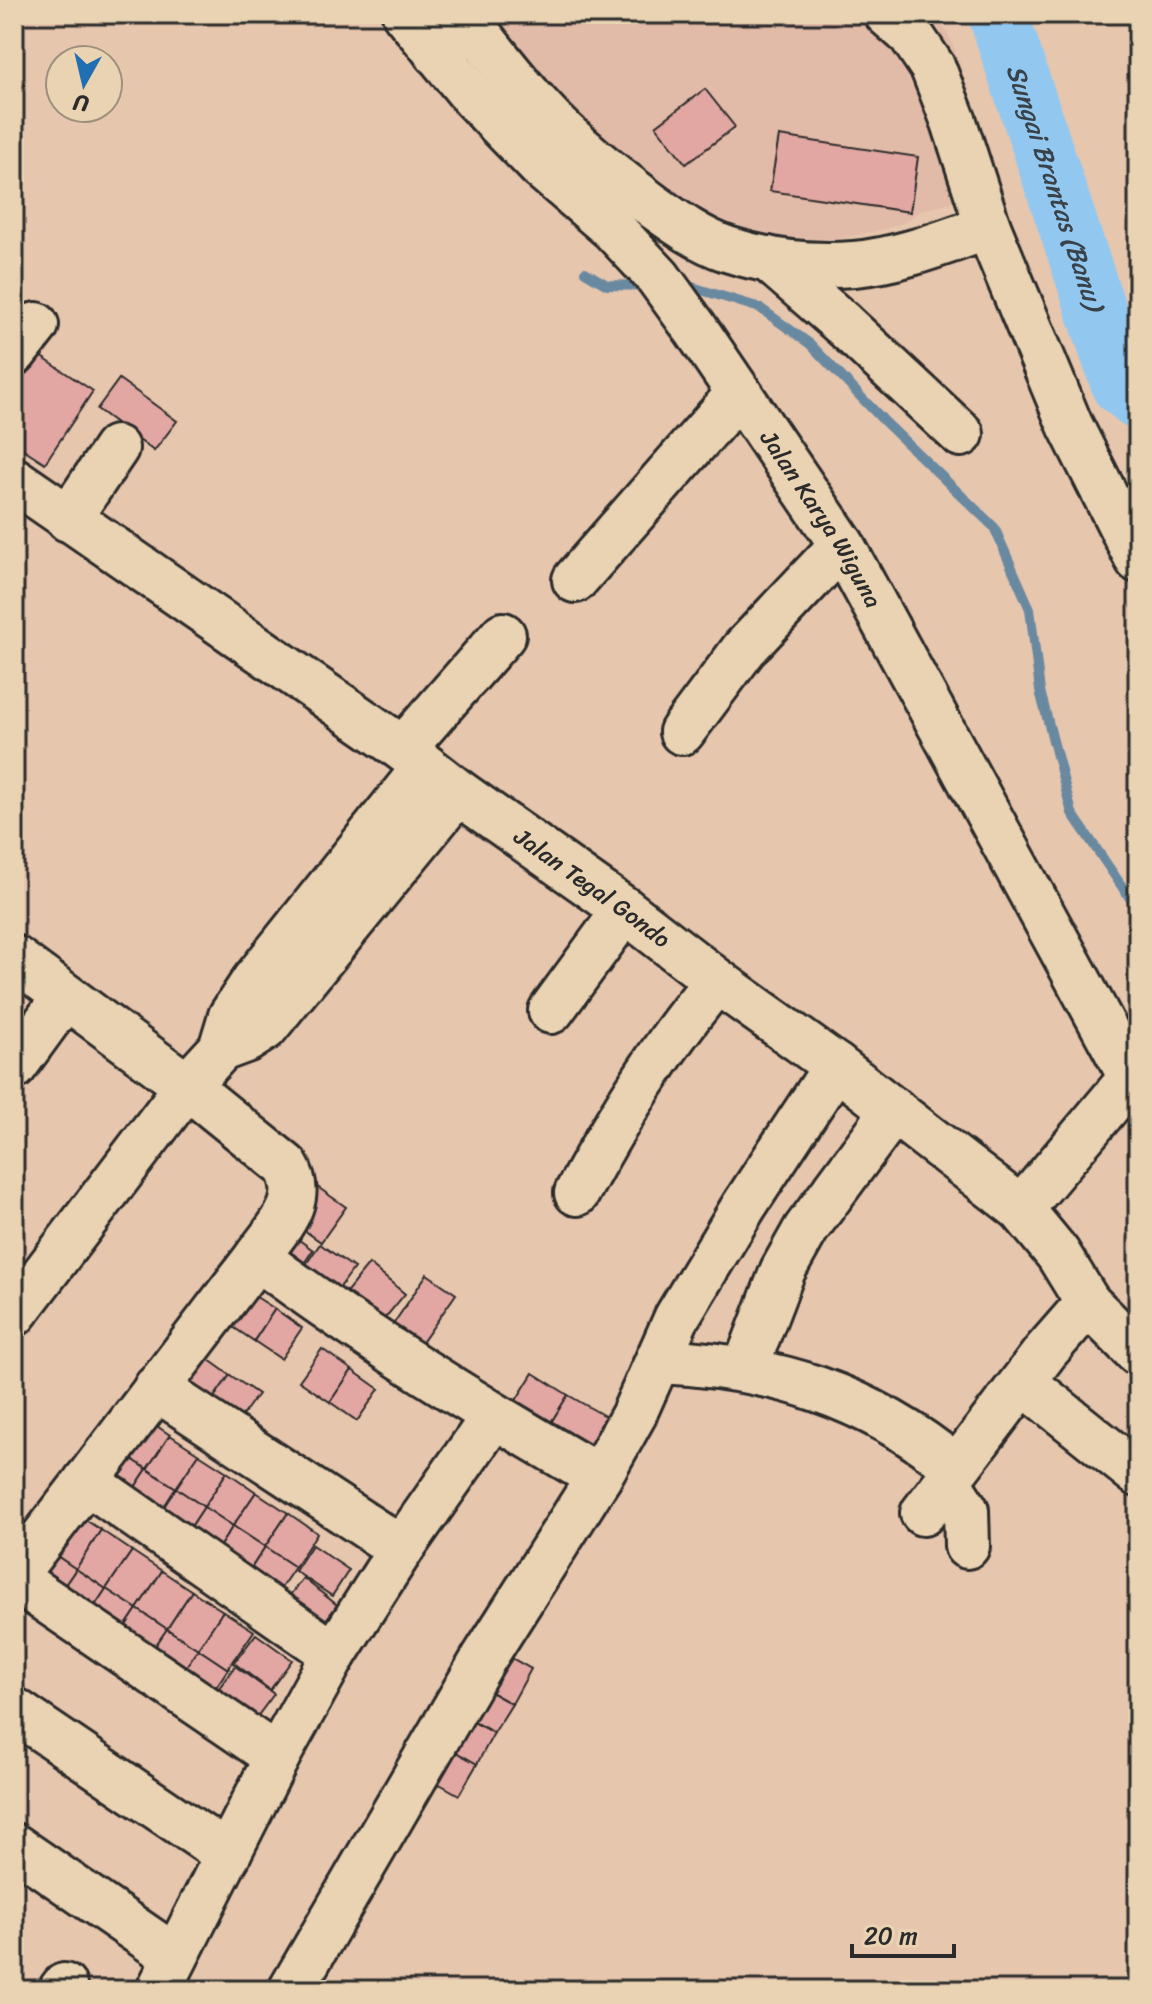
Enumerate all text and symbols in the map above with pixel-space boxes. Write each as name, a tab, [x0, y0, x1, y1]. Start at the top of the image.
north arrow	[44, 44, 124, 124]
water label: Sungai Brantas (Banu)	[993, 58, 1119, 320]
text: U	[70, 83, 91, 124]
street label: Jalan Karya Wiguna	[748, 421, 894, 616]
street label: Jalan Tegal Gondo	[504, 816, 680, 959]
scale bar	[852, 1908, 954, 1958]
text: 20 m	[864, 1915, 918, 1957]

